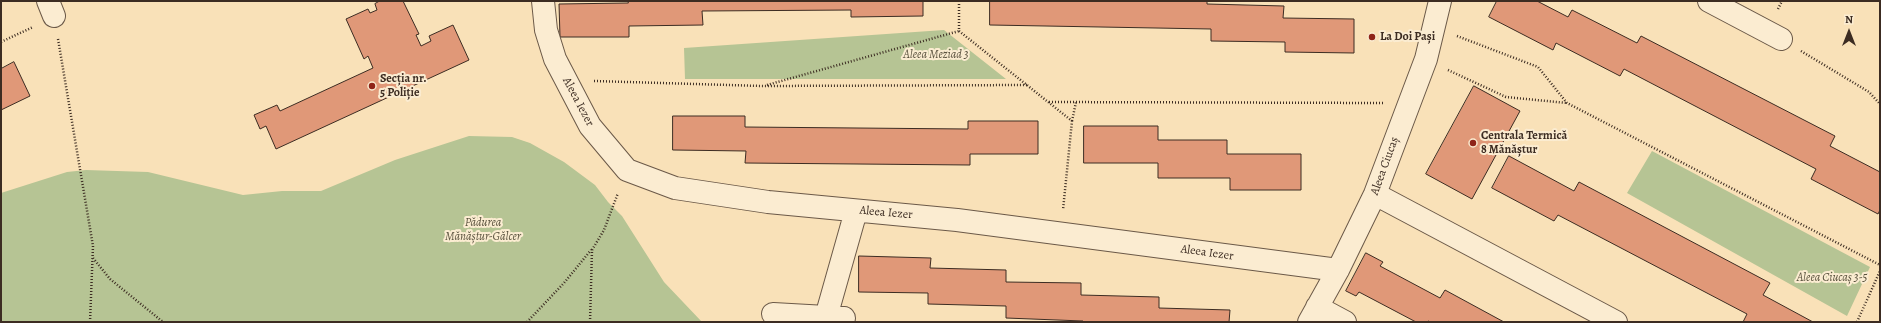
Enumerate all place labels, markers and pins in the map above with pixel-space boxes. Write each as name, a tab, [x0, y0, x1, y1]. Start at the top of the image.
place label: La Doi Pași	[1380, 30, 1435, 44]
marker: La Doi Pași	[1367, 32, 1377, 42]
place label: Secția nr. 5 Poliție	[380, 72, 427, 100]
marker: Secția nr. 5 Poliție	[367, 81, 377, 91]
place label: Centrala Termică 8 Mănăștur	[1481, 129, 1567, 157]
marker: Centrala Termică 8 Mănăștur	[1468, 138, 1478, 148]

